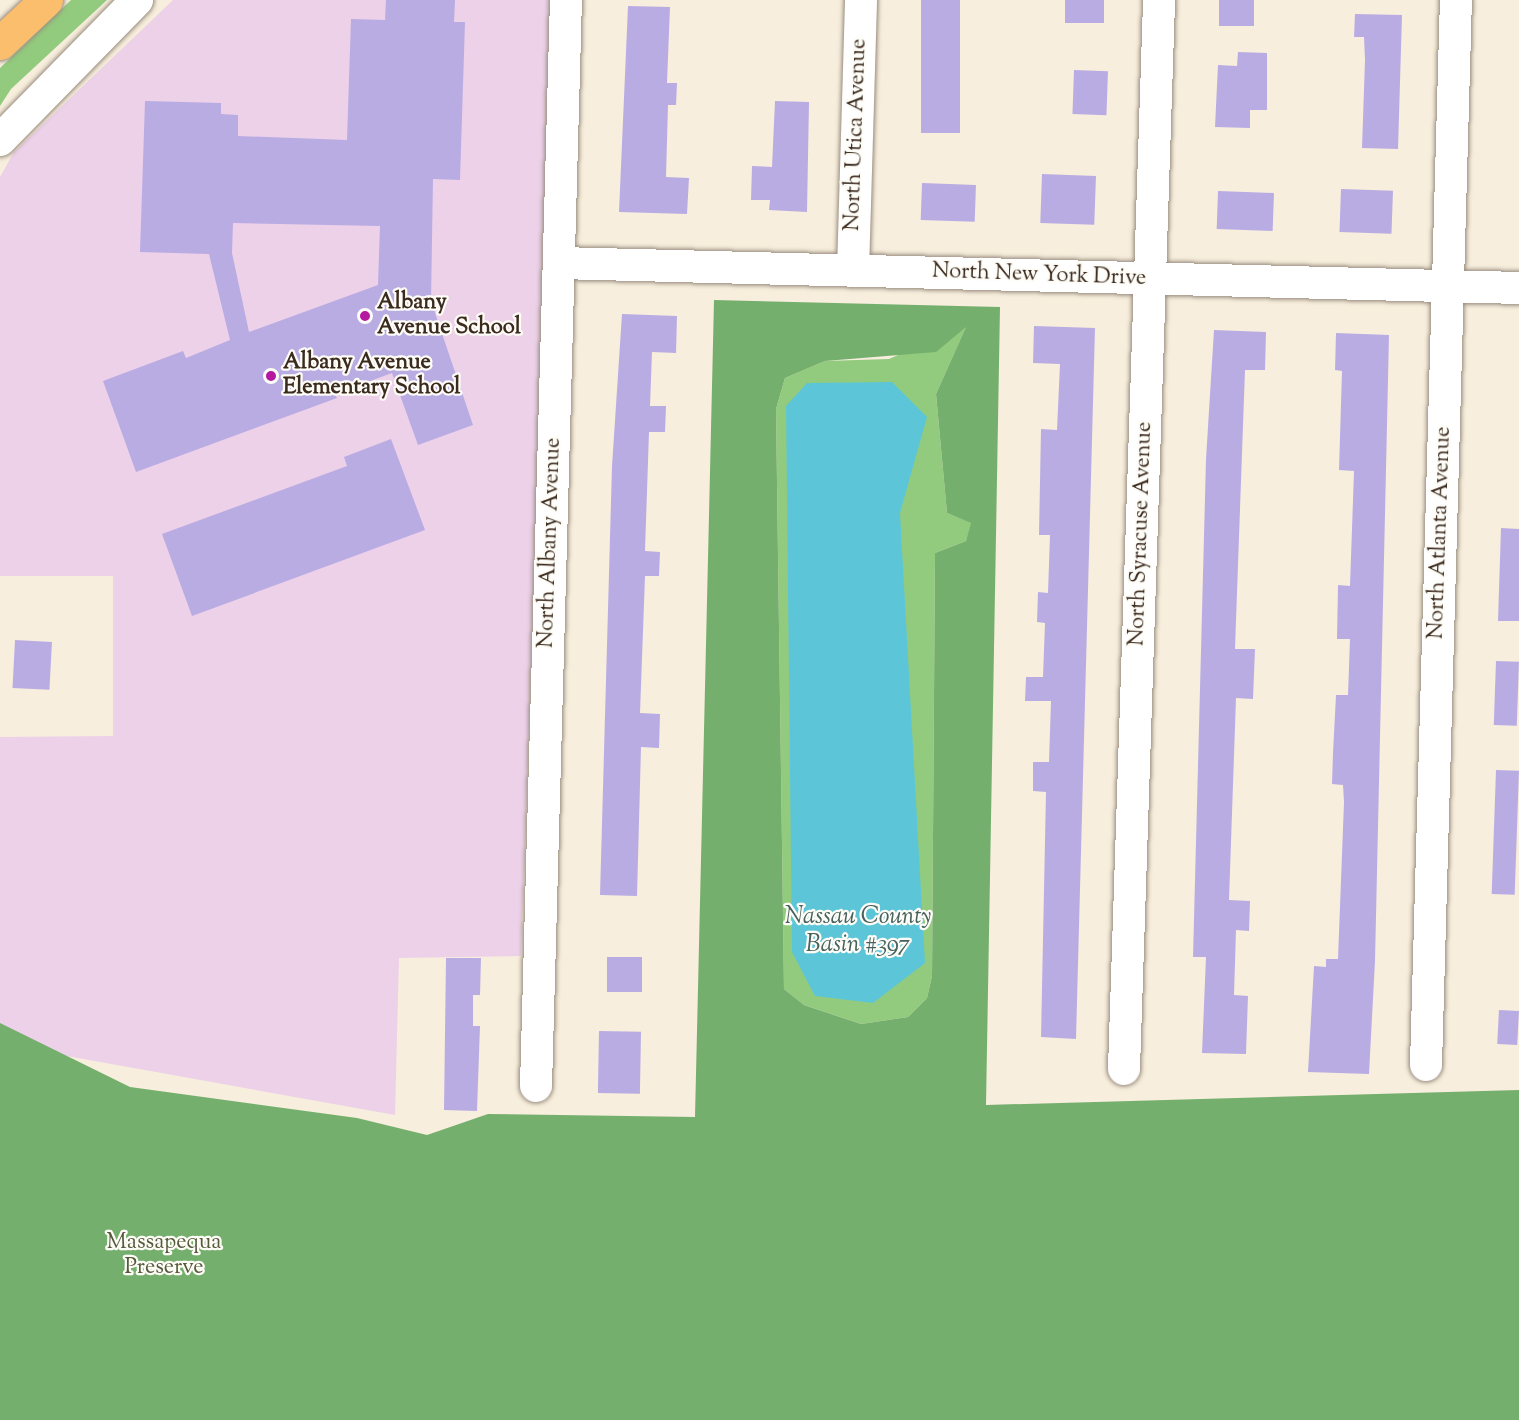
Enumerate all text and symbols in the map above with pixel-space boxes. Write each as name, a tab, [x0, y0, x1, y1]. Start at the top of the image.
street label: North Utica Avenue	[840, 38, 874, 232]
street label: North New York Drive	[931, 259, 1147, 293]
place label: Albany Avenue School	[377, 290, 521, 342]
marker: Albany Avenue School	[358, 309, 372, 323]
place label: Albany Avenue Elementary School	[283, 350, 460, 402]
marker: Albany Avenue Elementary School	[264, 369, 278, 383]
street label: North Syracuse Avenue	[1125, 421, 1159, 647]
street label: North Atlanta Avenue	[1424, 426, 1458, 640]
street label: North Albany Avenue	[534, 437, 568, 649]
water label: Nassau County Basin #397	[785, 904, 931, 960]
park label: Massapequa Preserve	[107, 1230, 221, 1282]

